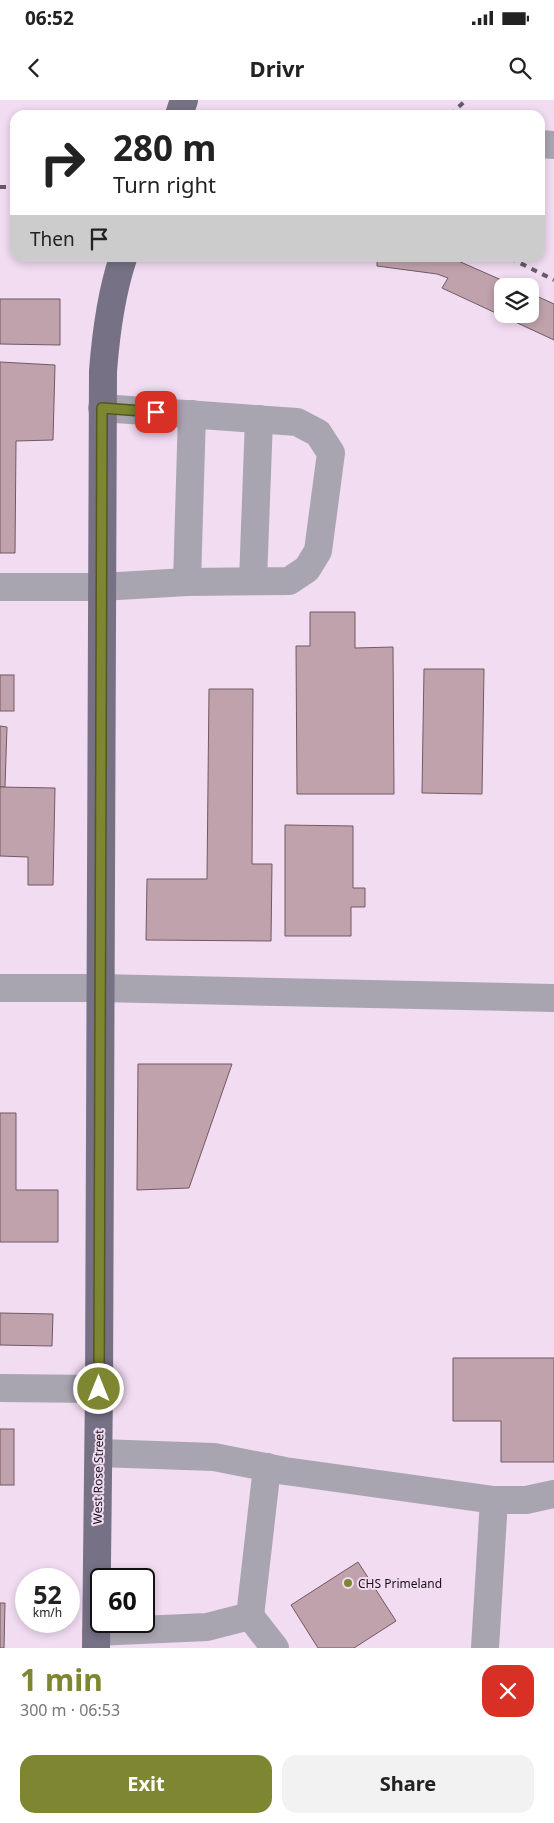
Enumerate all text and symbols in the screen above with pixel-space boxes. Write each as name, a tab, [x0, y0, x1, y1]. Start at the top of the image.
text: 06:52	[25, 5, 74, 31]
text: Drivr	[250, 53, 304, 83]
icon: back	[20, 54, 48, 82]
icon: search	[506, 54, 534, 82]
text: 280 m	[113, 124, 216, 171]
icon: right	[30, 130, 95, 195]
text: Turn right	[113, 169, 216, 199]
icon: arrive	[85, 225, 113, 253]
text: Then	[30, 226, 75, 252]
map controls	[494, 278, 539, 323]
button: layers	[494, 278, 539, 323]
pin	[135, 391, 177, 433]
icon: arrive	[142, 398, 170, 426]
position arrow	[72, 1362, 124, 1414]
street label: West Rose Street	[89, 1429, 107, 1525]
speed limit sign: 60	[90, 1568, 155, 1633]
place label: CHS Primeland	[358, 1575, 442, 1592]
text: 52	[33, 1577, 62, 1611]
marker: CHS Primeland	[342, 1577, 354, 1589]
text: km/h	[33, 1604, 62, 1621]
text: 1 min	[20, 1659, 103, 1700]
button: close	[482, 1665, 534, 1717]
text: 300 m · 06:53	[20, 1699, 120, 1721]
button: Exit	[20, 1755, 272, 1813]
button: Share	[282, 1755, 534, 1813]

